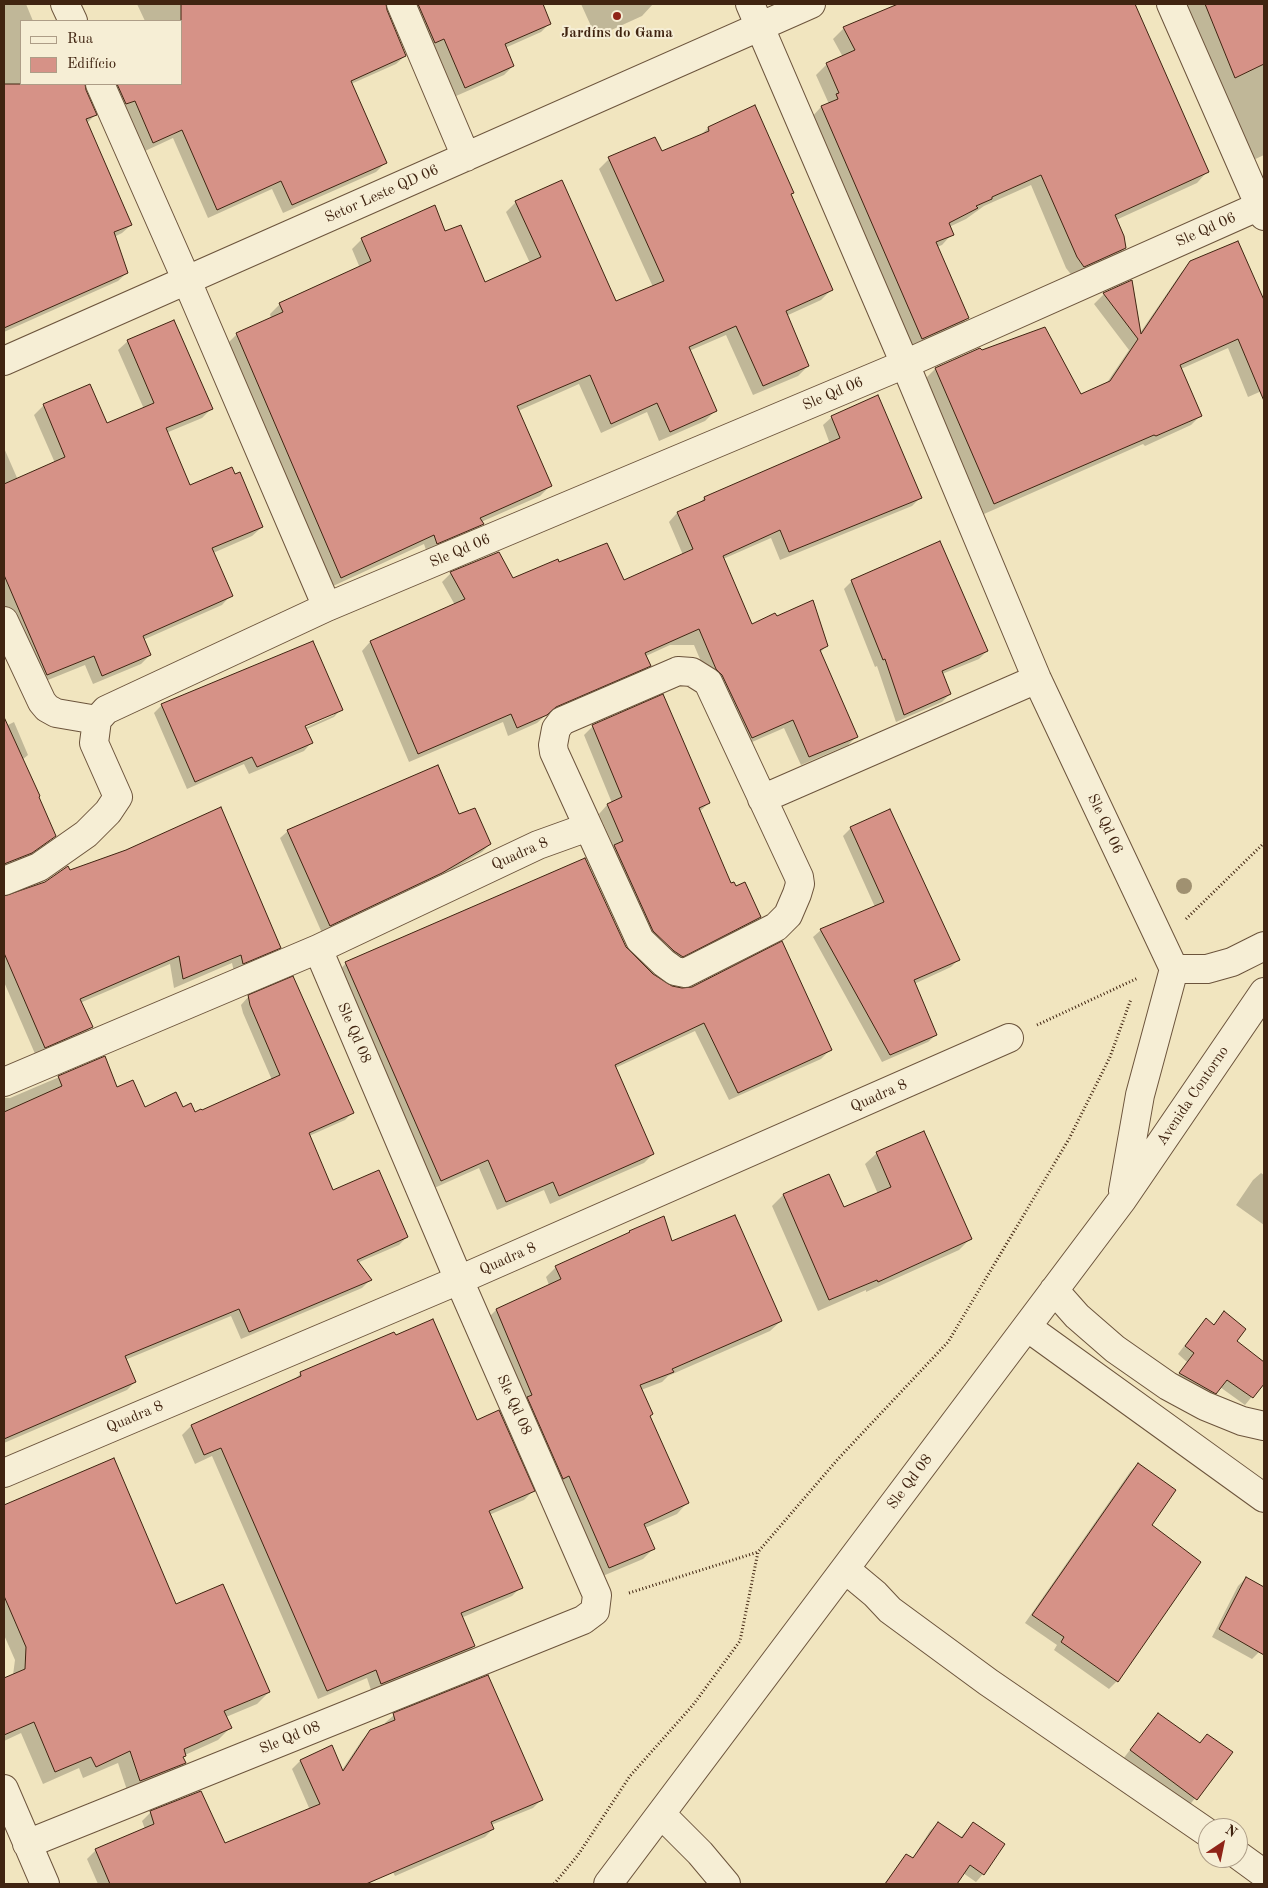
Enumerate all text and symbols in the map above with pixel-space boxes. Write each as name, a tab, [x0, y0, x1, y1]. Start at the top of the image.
marker: Jardíns do Gama	[611, 10, 623, 22]
legend	[20, 20, 182, 85]
place label: Jardíns do Gama	[561, 24, 673, 42]
text: Rua	[67, 32, 93, 47]
text: Edifício	[67, 57, 116, 72]
street label: Setor Leste QD 06	[322, 161, 442, 227]
street label: Sle Qd 06	[1173, 209, 1239, 251]
street label: Sle Qd 06	[800, 373, 866, 415]
street label: Sle Qd 06	[427, 530, 493, 572]
street label: Sle Qd 06	[1083, 791, 1127, 857]
street label: Quadra 8	[489, 834, 551, 874]
street label: Sle Qd 08	[333, 1000, 375, 1066]
street label: Avenida Contorno	[1153, 1043, 1233, 1149]
street label: Quadra 8	[848, 1076, 910, 1116]
street label: Quadra 8	[477, 1239, 539, 1279]
street label: Sle Qd 08	[493, 1372, 535, 1438]
street label: Quadra 8	[104, 1397, 166, 1437]
street label: Sle Qd 08	[883, 1451, 937, 1513]
street label: Sle Qd 08	[257, 1718, 323, 1758]
north arrow	[1198, 1818, 1248, 1868]
text: N	[1222, 1823, 1239, 1840]

